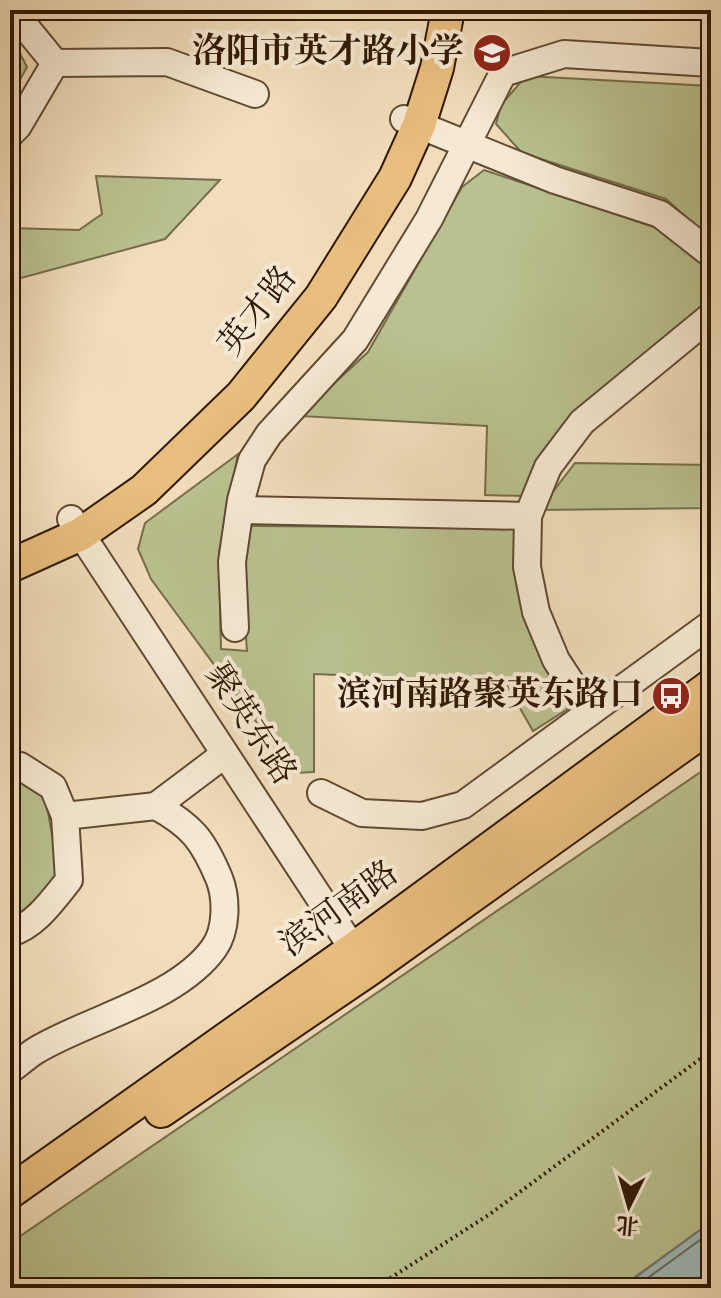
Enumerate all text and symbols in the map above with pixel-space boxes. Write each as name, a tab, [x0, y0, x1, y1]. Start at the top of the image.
place label: 洛阳市英才路小学	[192, 29, 464, 78]
school or university icon: 洛阳市英才路小学	[471, 32, 513, 74]
street label: 英才路	[208, 257, 310, 367]
street label: 聚英东路	[191, 655, 307, 795]
place label: 滨河南路聚英东路口	[337, 672, 643, 721]
bus stop icon: 滨河南路聚英东路口	[650, 675, 692, 717]
street label: 滨河南路	[271, 850, 409, 970]
north arrow	[589, 1166, 669, 1246]
text: 北	[615, 1206, 640, 1240]

